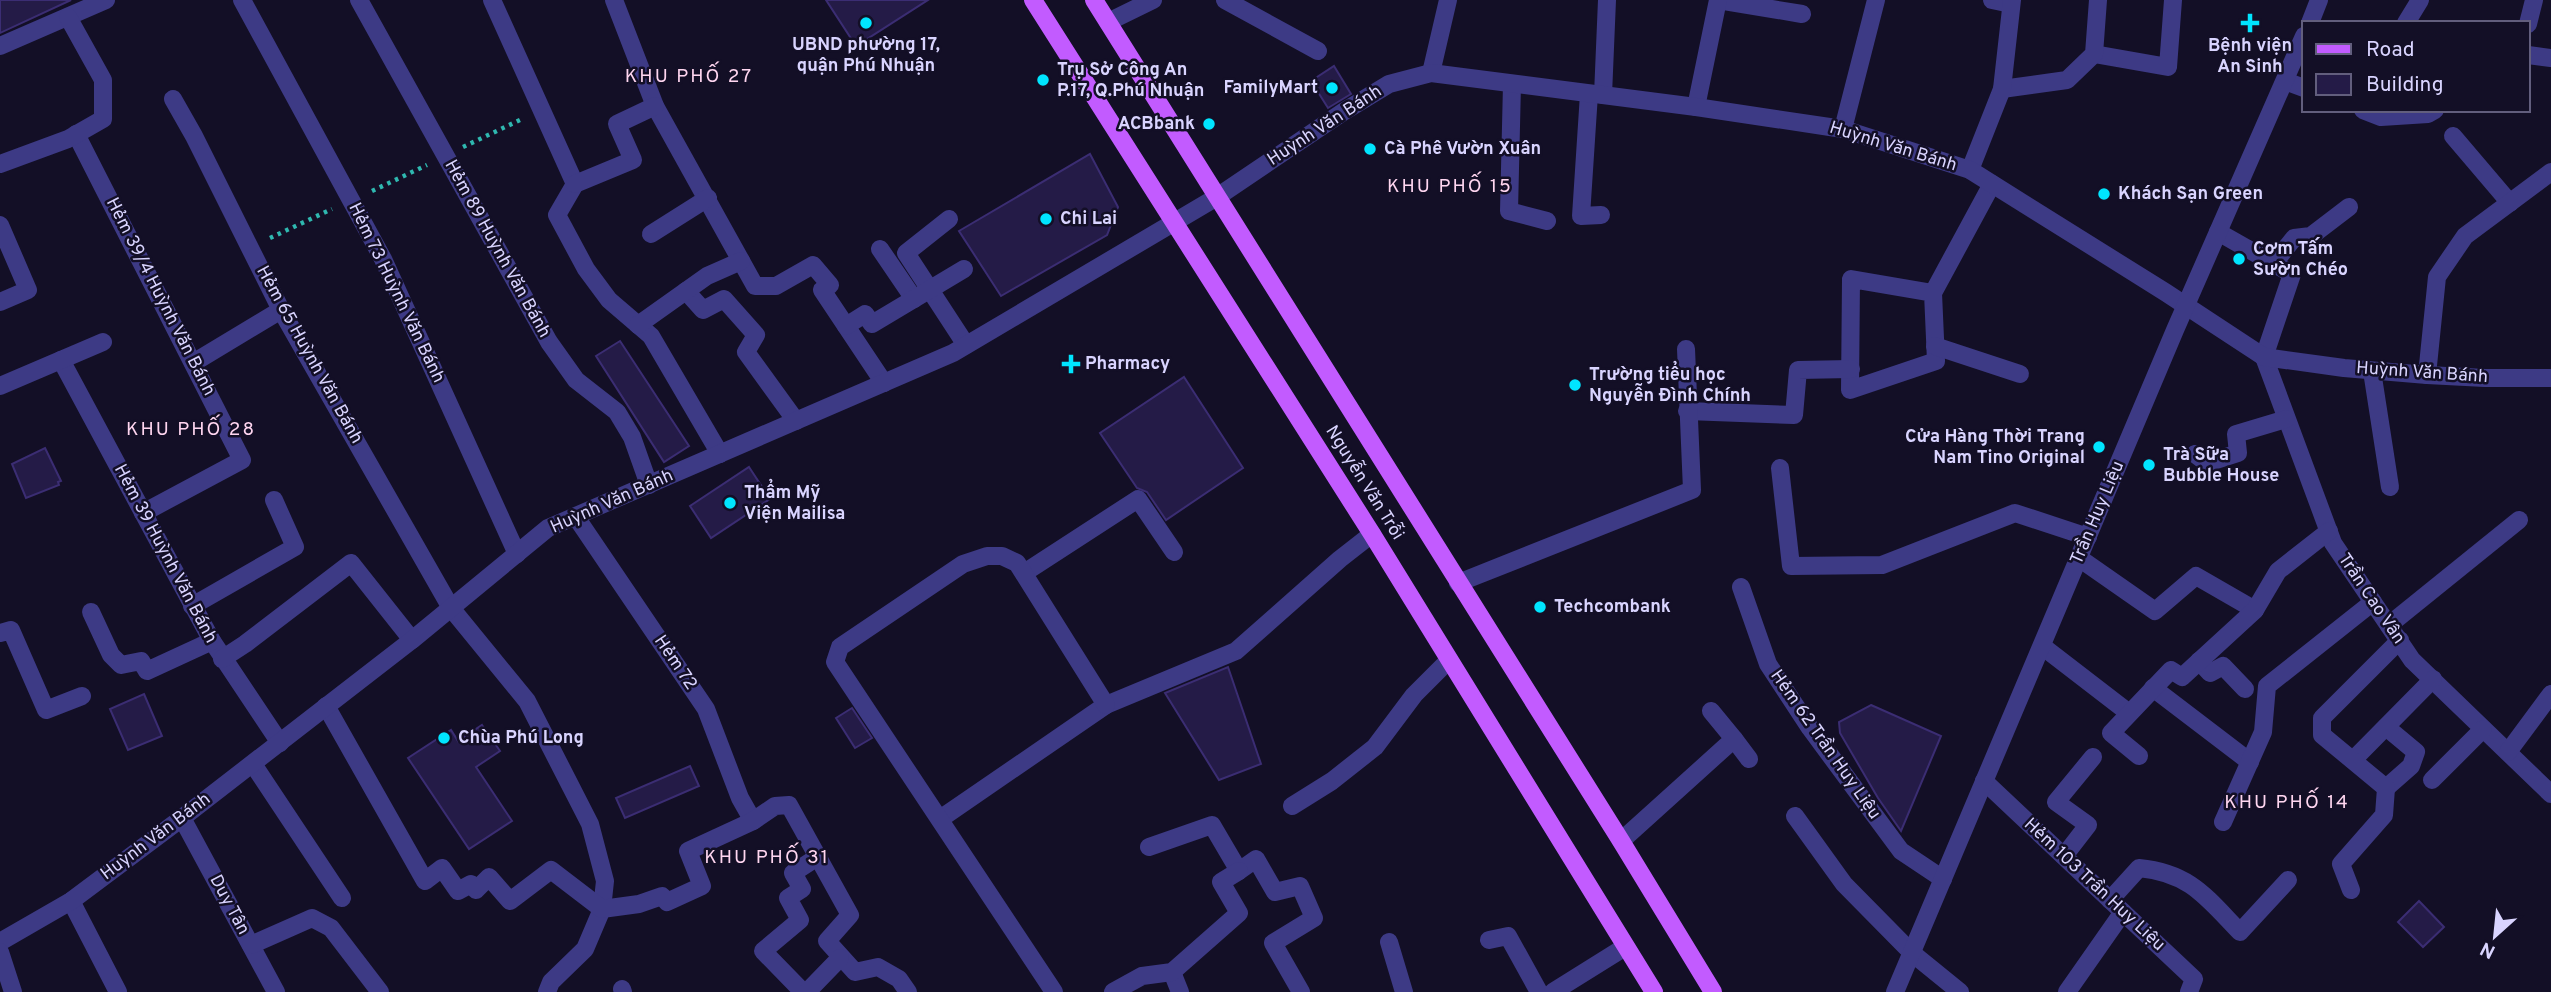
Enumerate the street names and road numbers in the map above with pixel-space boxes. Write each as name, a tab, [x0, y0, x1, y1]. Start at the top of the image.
street label: Huỳnh Văn Bánh	[1263, 80, 1387, 172]
street label: Huỳnh Văn Bánh	[1826, 117, 1960, 177]
street label: Hẻm 89 Huỳnh Văn Bánh	[439, 156, 555, 342]
street label: Hẻm 39/4 Huỳnh Văn Bánh	[100, 194, 220, 400]
street label: Hẻm 73 Huỳnh Văn Bánh	[342, 199, 450, 387]
street label: Hẻm 65 Huỳnh Văn Bánh	[250, 262, 368, 448]
street label: Huỳnh Văn Bánh	[2355, 357, 2489, 389]
street label: Nguyễn Văn Trỗi	[1320, 420, 1410, 545]
street label: Trần Huy Liệu	[2065, 457, 2130, 568]
street label: Hẻm 39 Huỳnh Văn Bánh	[108, 461, 222, 647]
street label: Huỳnh Văn Bánh	[547, 465, 677, 539]
street label: Trần Cao Vân	[2332, 549, 2411, 649]
street label: Hẻm 72	[648, 631, 702, 695]
street label: Hẻm 62 Trần Huy Liệu	[1765, 665, 1886, 824]
street label: Huỳnh Văn Bánh	[96, 788, 216, 886]
street label: Hẻm 103 Trần Huy Liệu	[2018, 813, 2170, 957]
street label: Duy Tân	[204, 871, 254, 939]

